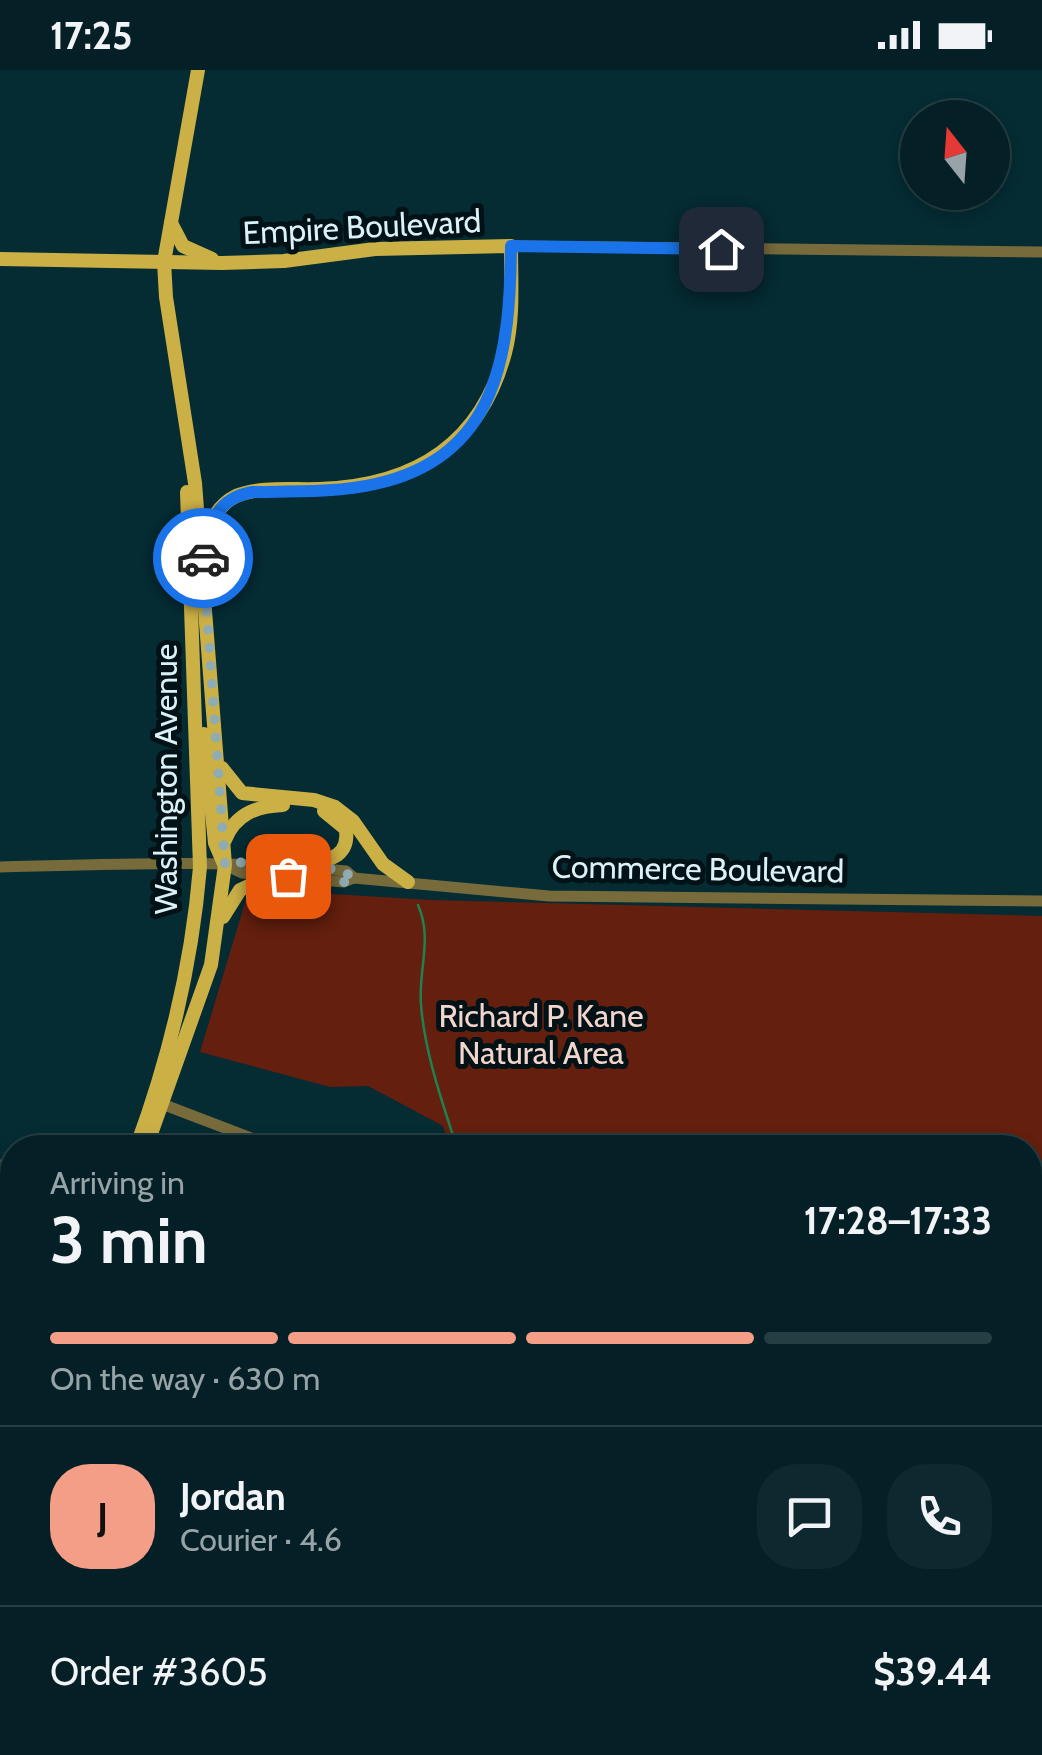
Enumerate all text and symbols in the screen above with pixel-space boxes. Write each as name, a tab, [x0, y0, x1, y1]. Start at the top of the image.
text: 17:25	[50, 12, 132, 59]
north arrow	[900, 100, 1010, 210]
map controls	[900, 100, 1010, 210]
street label: Empire Boulevard	[242, 201, 482, 252]
pin	[679, 207, 764, 292]
icon: home	[694, 222, 749, 277]
courier	[153, 508, 253, 608]
icon: car	[176, 531, 231, 586]
street label: Washington Avenue	[146, 644, 185, 914]
pin	[246, 834, 331, 919]
street label: Commerce Boulevard	[551, 846, 845, 891]
icon: bag	[261, 849, 316, 904]
park label: Richard P. Kane Natural Area	[438, 996, 644, 1072]
text: Arriving in	[50, 1163, 185, 1202]
text: 17:28–17:33	[804, 1197, 992, 1244]
text: 3 min	[50, 1200, 208, 1279]
text: On the way · 630 m	[50, 1359, 320, 1398]
button: chat	[757, 1464, 862, 1569]
button: phone	[887, 1464, 992, 1569]
text: Jordan	[180, 1473, 286, 1520]
text: J	[97, 1493, 108, 1540]
text: Courier · 4.6	[180, 1520, 342, 1559]
text: Order #3605	[50, 1648, 268, 1695]
text: $39.44	[873, 1648, 992, 1695]

